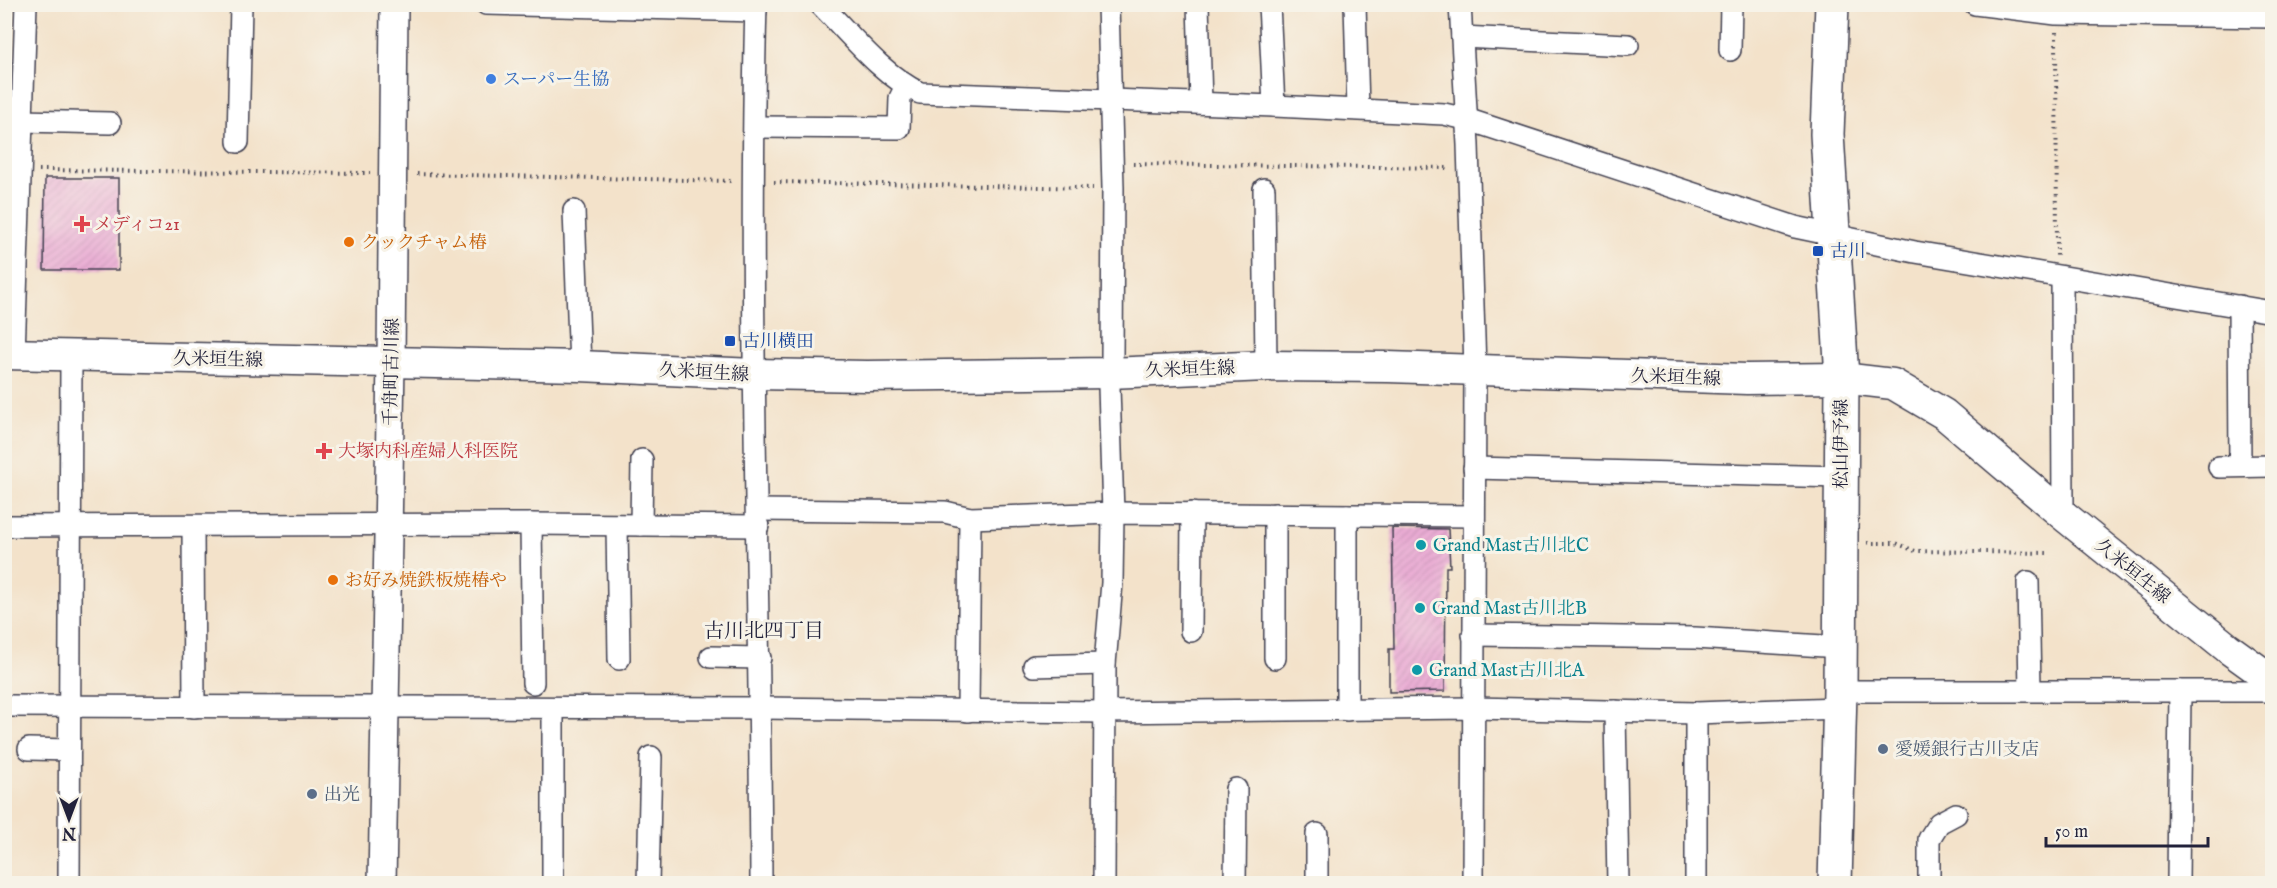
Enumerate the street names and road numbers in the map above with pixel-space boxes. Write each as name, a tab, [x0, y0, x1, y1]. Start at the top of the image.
street label: 千舟町古川線	[380, 318, 405, 426]
street label: 久米垣生線	[173, 348, 263, 373]
street label: 久米垣生線	[1145, 357, 1235, 384]
street label: 久米垣生線	[658, 360, 749, 387]
street label: 久米垣生線	[1631, 365, 1721, 392]
street label: 松山伊予線	[1831, 399, 1854, 489]
street label: 久米垣生線	[2090, 535, 2174, 609]

